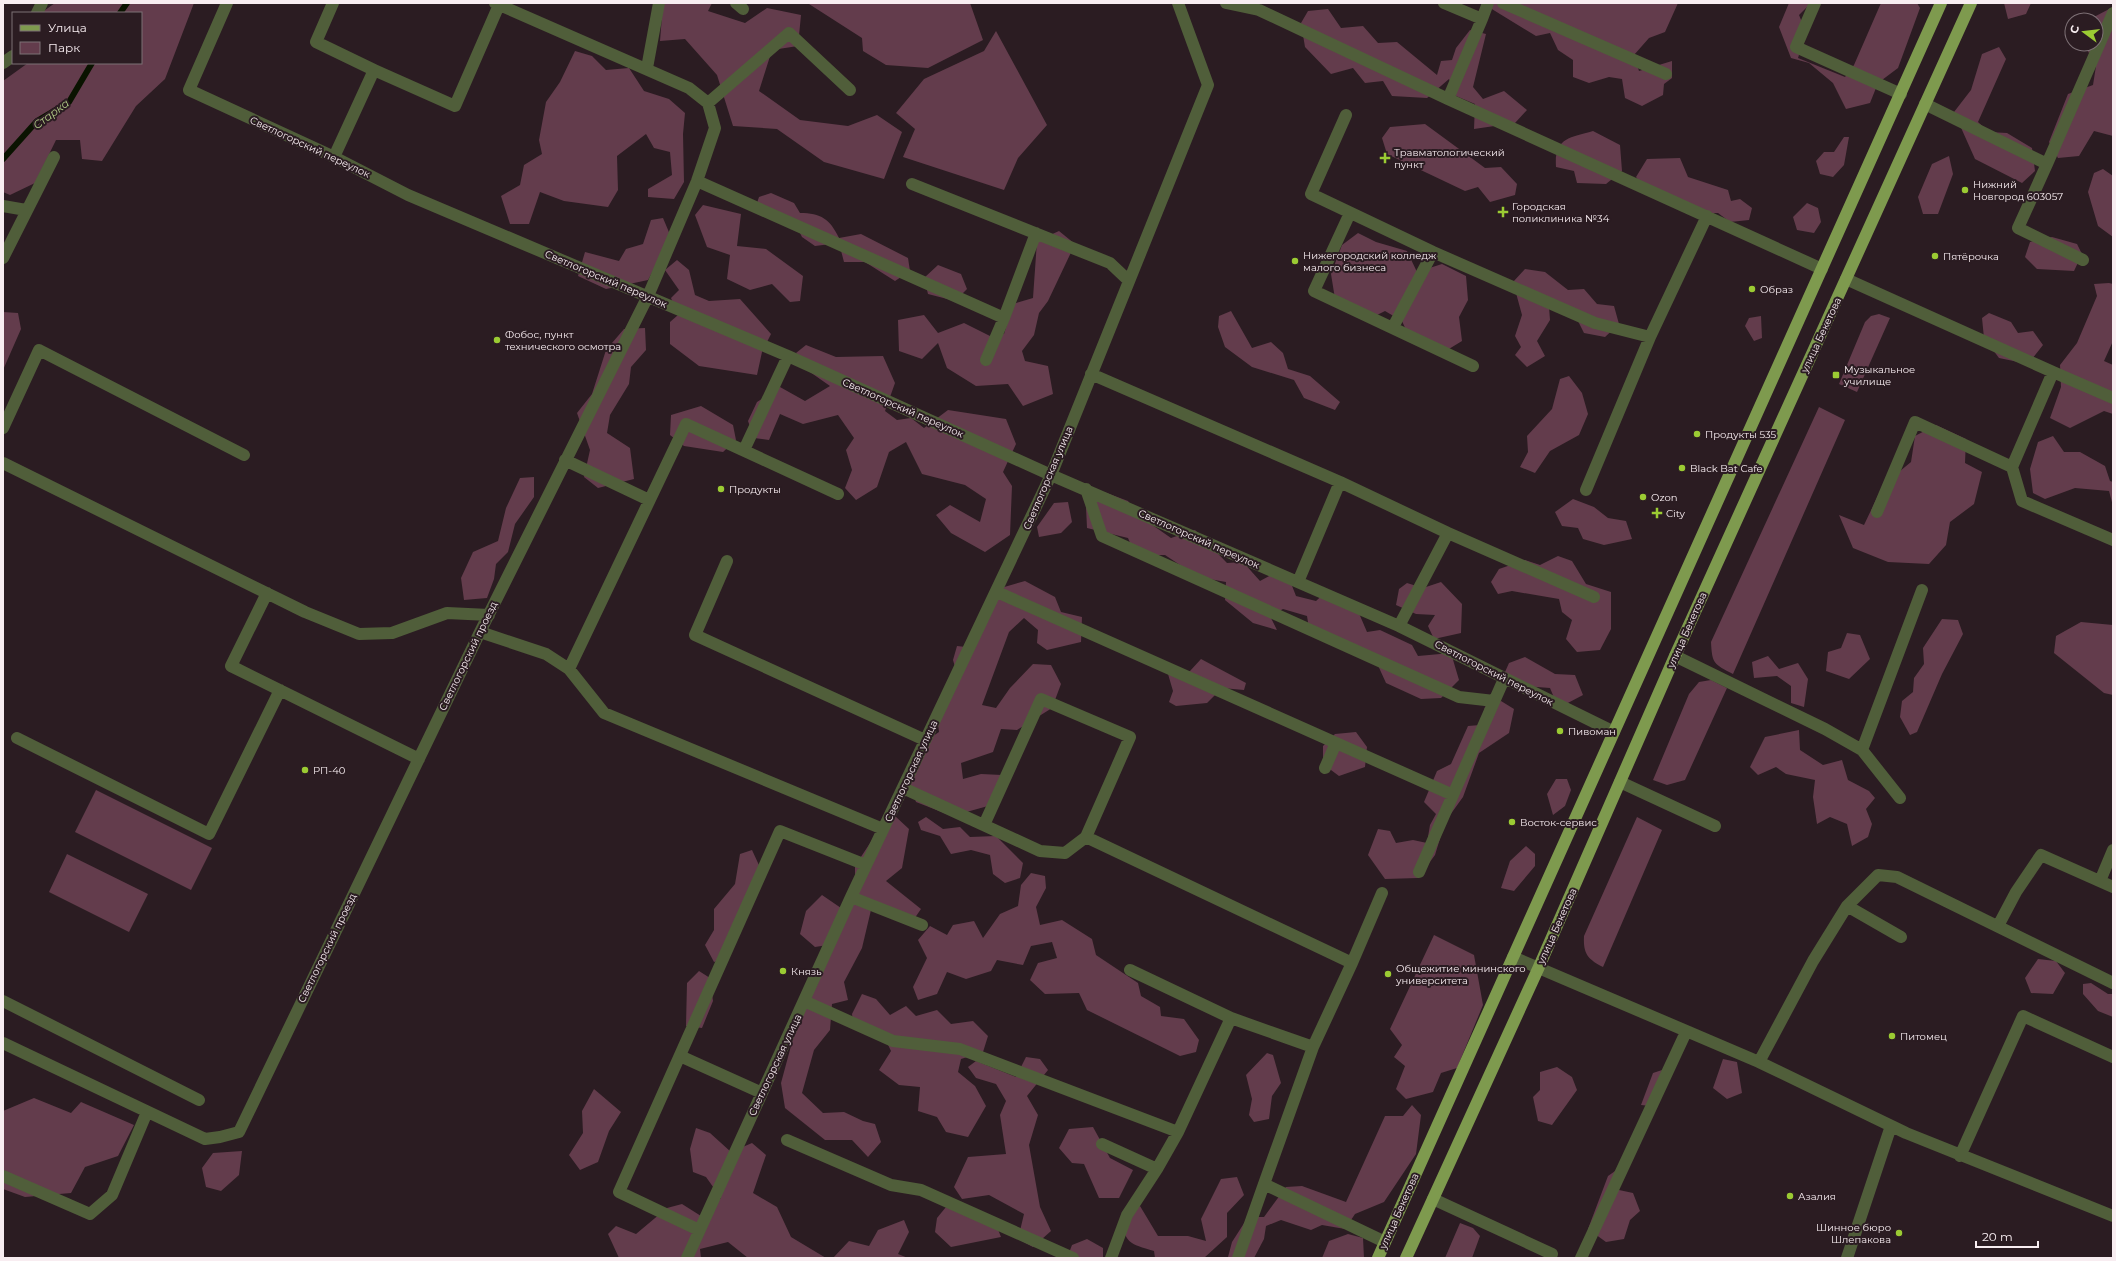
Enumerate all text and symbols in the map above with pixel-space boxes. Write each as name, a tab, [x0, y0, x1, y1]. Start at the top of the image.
legend	[12, 12, 142, 64]
north arrow	[2064, 12, 2104, 52]
text: Улица	[48, 20, 87, 35]
text: С	[2067, 24, 2082, 35]
text: Парк	[48, 40, 80, 55]
water label: Старка	[30, 96, 72, 132]
street label: Светлогорский переулок	[248, 113, 373, 181]
place label: Травматологический пункт	[1394, 146, 1505, 171]
marker: Травматологический пункт	[1379, 152, 1391, 164]
place label: Нижний Новгород 603057	[1973, 178, 2063, 203]
marker: Нижний Новгород 603057	[1960, 185, 1970, 195]
place label: Городская поликлиника №34	[1512, 200, 1610, 225]
marker: Городская поликлиника №34	[1497, 206, 1509, 218]
street label: Светлогорский переулок	[543, 247, 669, 311]
place label: Нижегородский колледж малого бизнеса	[1303, 249, 1437, 274]
place label: Пятёрочка	[1943, 250, 1999, 263]
marker: Пятёрочка	[1930, 251, 1940, 261]
marker: Нижегородский колледж малого бизнеса	[1290, 256, 1300, 266]
place label: Образ	[1760, 283, 1793, 296]
marker: Образ	[1747, 284, 1757, 294]
street label: улица Бекетова	[1797, 295, 1844, 376]
place label: Фобос, пункт технического осмотра	[505, 328, 621, 353]
marker: Фобос, пункт технического осмотра	[492, 335, 502, 345]
place label: Музыкальное училище	[1843, 363, 1915, 388]
marker: Музыкальное училище	[1831, 370, 1841, 380]
street label: Светлогорский переулок	[840, 375, 966, 441]
street label: Светлогорская улица	[1020, 424, 1076, 532]
place label: Продукты 535	[1705, 428, 1777, 441]
marker: Продукты 535	[1692, 429, 1702, 439]
place label: Black Bat Cafe	[1690, 462, 1763, 475]
marker: Black Bat Cafe	[1677, 463, 1687, 473]
place label: Продукты	[729, 483, 781, 496]
marker: Продукты	[716, 484, 726, 494]
place label: Ozon	[1651, 491, 1677, 504]
marker: Ozon	[1638, 492, 1648, 502]
street label: Светлогорский переулок	[1136, 506, 1262, 572]
marker: City	[1651, 507, 1663, 519]
place label: City	[1666, 507, 1685, 520]
street label: улица Бекетова	[1664, 590, 1710, 671]
street label: Светлогорский проезд	[436, 599, 500, 713]
street label: Светлогорский переулок	[1432, 637, 1556, 709]
street label: Светлогорская улица	[882, 718, 940, 824]
place label: Пивоман	[1568, 725, 1616, 738]
marker: Пивоман	[1555, 726, 1565, 736]
place label: РП-40	[313, 764, 346, 777]
marker: РП-40	[300, 765, 310, 775]
place label: Восток-сервис	[1520, 816, 1597, 829]
marker: Восток-сервис	[1507, 817, 1517, 827]
street label: улица Бекетова	[1534, 886, 1580, 967]
street label: Светлогорский проезд	[295, 891, 359, 1005]
place label: Общежитие мининского университета	[1395, 962, 1526, 987]
place label: Князь	[791, 965, 822, 978]
marker: Князь	[778, 966, 788, 976]
marker: Общежитие мининского университета	[1383, 969, 1393, 979]
street label: Светлогорская улица	[746, 1012, 804, 1118]
place label: Питомец	[1900, 1030, 1947, 1043]
marker: Питомец	[1887, 1031, 1897, 1041]
street label: улица Бекетова	[1376, 1171, 1422, 1252]
place label: Азалия	[1798, 1190, 1836, 1203]
marker: Азалия	[1785, 1191, 1795, 1201]
place label: Шинное бюро Шлепакова	[1816, 1221, 1891, 1246]
scale bar	[1976, 1223, 2038, 1249]
marker: Шинное бюро Шлепакова	[1894, 1228, 1904, 1238]
text: 20 m	[1982, 1229, 2013, 1244]

